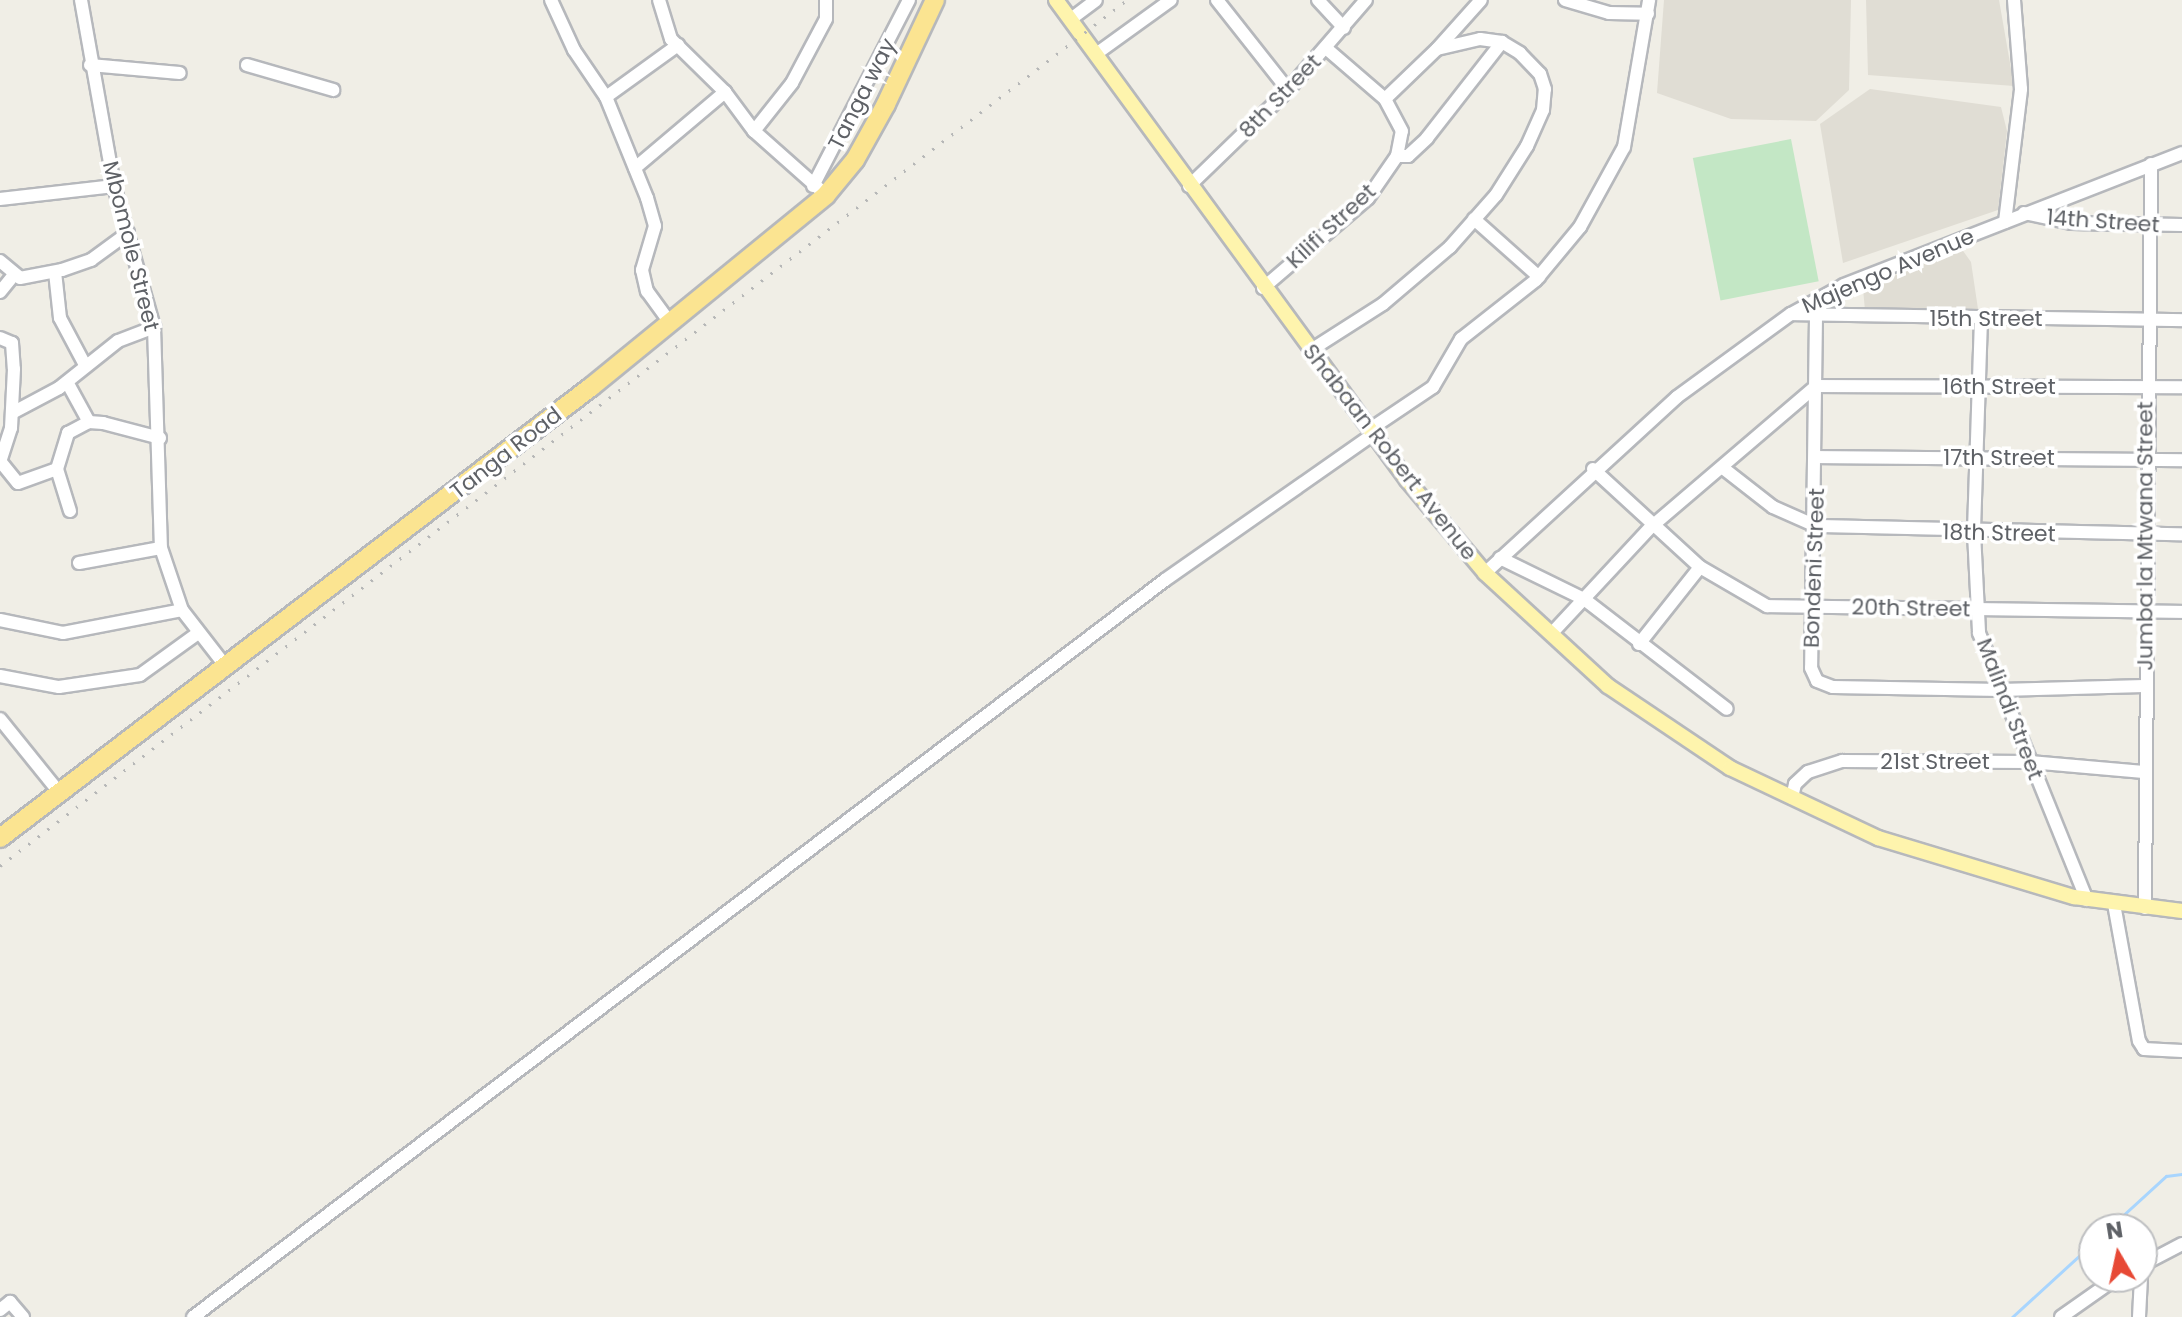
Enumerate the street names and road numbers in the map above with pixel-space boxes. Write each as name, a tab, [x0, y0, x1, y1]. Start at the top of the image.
street label: Tanga way	[823, 34, 901, 154]
street label: 8th Street	[1234, 49, 1326, 143]
street label: Mbomole Street	[97, 158, 165, 334]
street label: Kilifi Street	[1281, 178, 1381, 274]
street label: 14th Street	[2046, 204, 2160, 238]
street label: Majengo Avenue	[1798, 223, 1978, 319]
street label: 15th Street	[1929, 306, 2043, 332]
street label: Shabaan Robert Avenue	[1297, 339, 1483, 565]
street label: 16th Street	[1942, 374, 2056, 400]
street label: Tanga Road	[445, 401, 567, 505]
street label: Jumba la Mtwana Street	[2132, 401, 2158, 671]
street label: 17th Street	[1943, 445, 2055, 471]
street label: Bondeni Street	[1798, 488, 1830, 648]
street label: 18th Street	[1942, 519, 2056, 547]
street label: 20th Street	[1851, 594, 1971, 622]
street label: Malindi Street	[1971, 635, 2049, 783]
street label: 21st Street	[1880, 749, 1990, 775]

